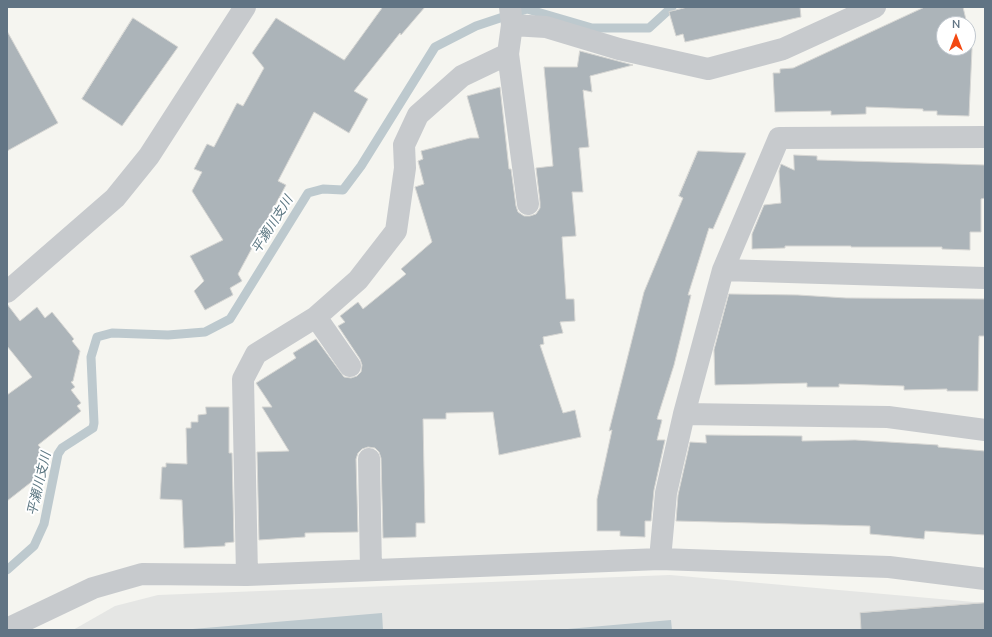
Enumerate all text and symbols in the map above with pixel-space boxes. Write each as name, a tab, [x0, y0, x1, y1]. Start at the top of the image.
north arrow	[936, 16, 976, 56]
text: N	[952, 17, 960, 32]
water label: 平瀬川支川	[249, 193, 297, 257]
water label: 平瀬川支川	[25, 451, 55, 517]

